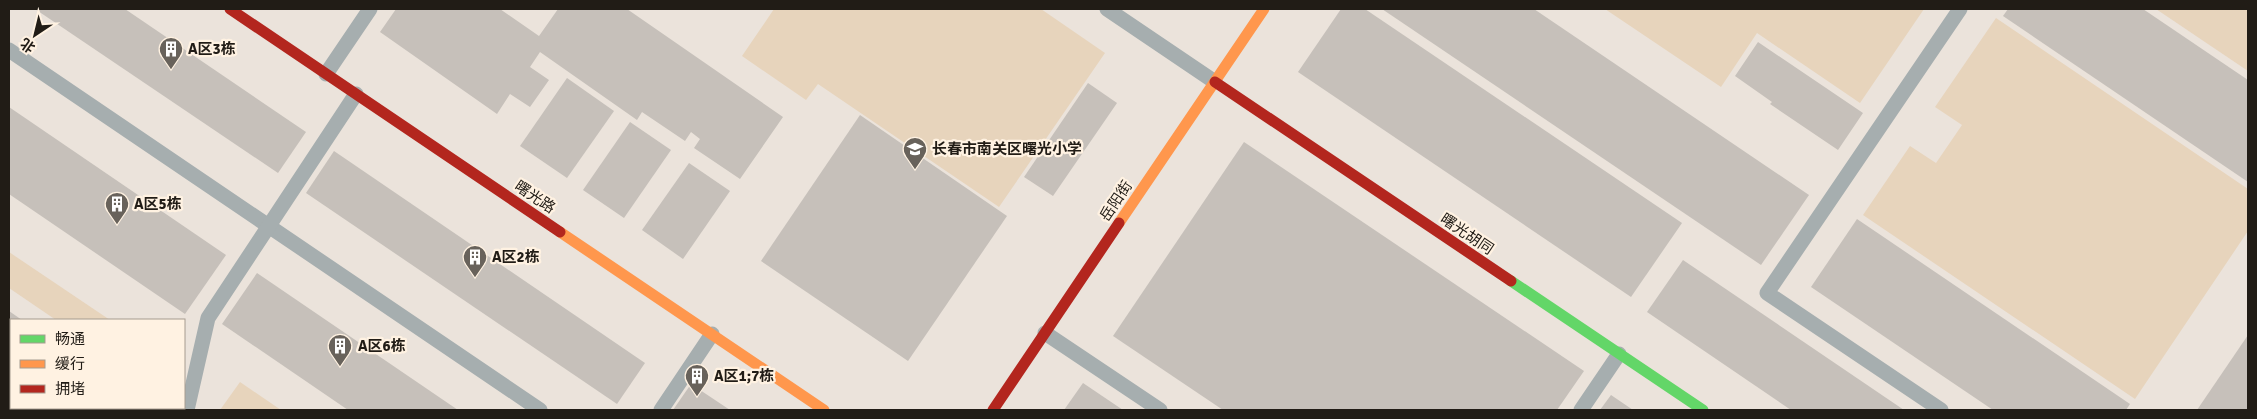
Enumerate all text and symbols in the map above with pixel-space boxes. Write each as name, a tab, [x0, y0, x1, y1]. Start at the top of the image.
north arrow	[10, 10, 60, 60]
text: 北	[17, 34, 38, 56]
building icon: A区3栋	[158, 36, 184, 70]
place label: A区3栋	[188, 40, 236, 58]
school or university icon: 长春市南关区曙光小学	[902, 136, 928, 170]
place label: 长春市南关区曙光小学	[932, 140, 1082, 158]
street label: 曙光路	[511, 177, 559, 217]
street label: 岳阳街	[1096, 177, 1136, 225]
building icon: A区5栋	[104, 191, 130, 225]
place label: A区5栋	[134, 195, 182, 213]
street label: 曙光胡同	[1437, 210, 1497, 258]
building icon: A区2栋	[462, 244, 488, 278]
place label: A区2栋	[492, 248, 540, 266]
legend	[10, 319, 185, 409]
text: 畅通	[55, 330, 85, 348]
building icon: A区6栋	[327, 333, 353, 367]
place label: A区6栋	[358, 337, 406, 355]
text: 缓行	[55, 355, 85, 373]
building icon: A区1;7栋	[684, 363, 710, 397]
place label: A区1;7栋	[714, 367, 774, 385]
text: 拥堵	[55, 380, 85, 398]

